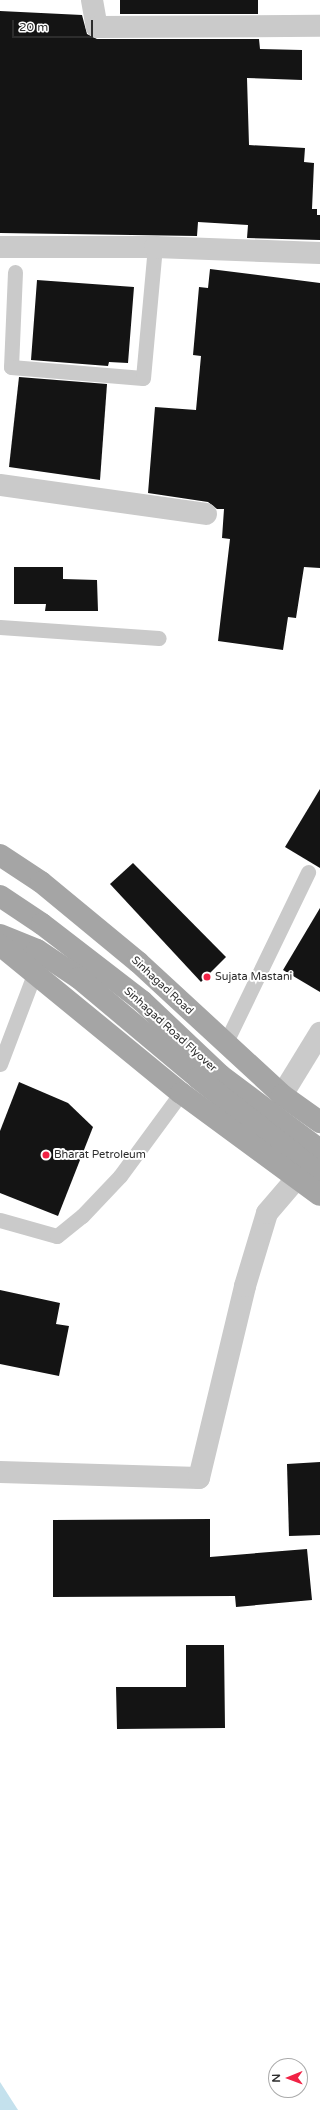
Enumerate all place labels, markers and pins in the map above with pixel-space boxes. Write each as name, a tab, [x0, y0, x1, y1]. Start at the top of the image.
place label: Sujata Mastani	[215, 970, 292, 984]
marker: Sujata Mastani	[202, 972, 212, 982]
place label: Bharat Petroleum	[54, 1148, 146, 1162]
marker: Bharat Petroleum	[41, 1150, 51, 1160]

